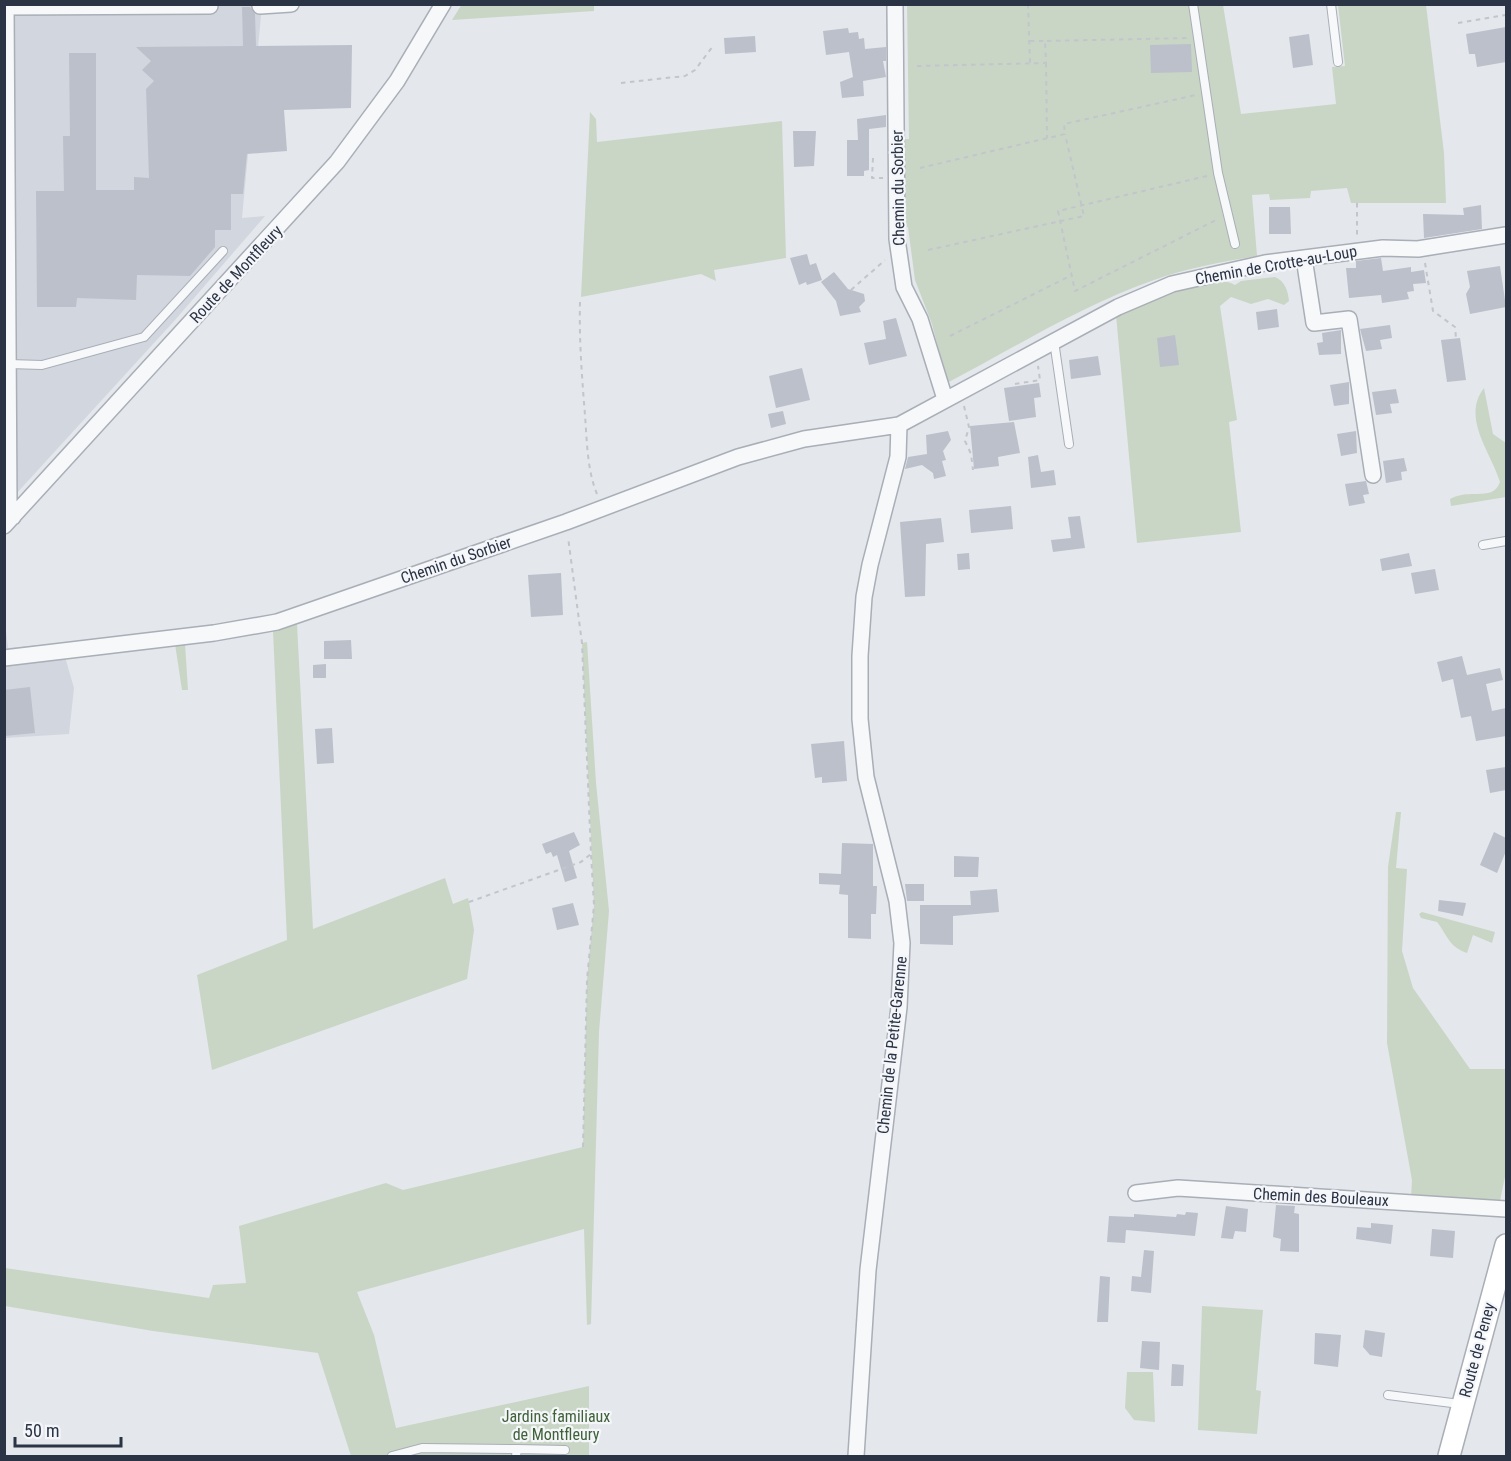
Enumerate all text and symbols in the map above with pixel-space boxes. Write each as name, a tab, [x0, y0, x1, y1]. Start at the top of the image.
street label: Chemin du Sorbier	[887, 130, 909, 246]
street label: Route de Montfleury	[186, 221, 286, 327]
street label: Chemin de Crotte-au-Loup	[1194, 241, 1358, 289]
street label: Chemin du Sorbier	[398, 532, 514, 588]
street label: Chemin de la Petite-Garenne	[873, 955, 911, 1135]
street label: Chemin des Bouleaux	[1253, 1184, 1389, 1210]
street label: Route de Peney	[1455, 1300, 1499, 1399]
park label: Jardins familiaux de Montfleury	[502, 1407, 610, 1444]
scale bar	[15, 1410, 122, 1448]
text: 50 m	[24, 1420, 59, 1441]

